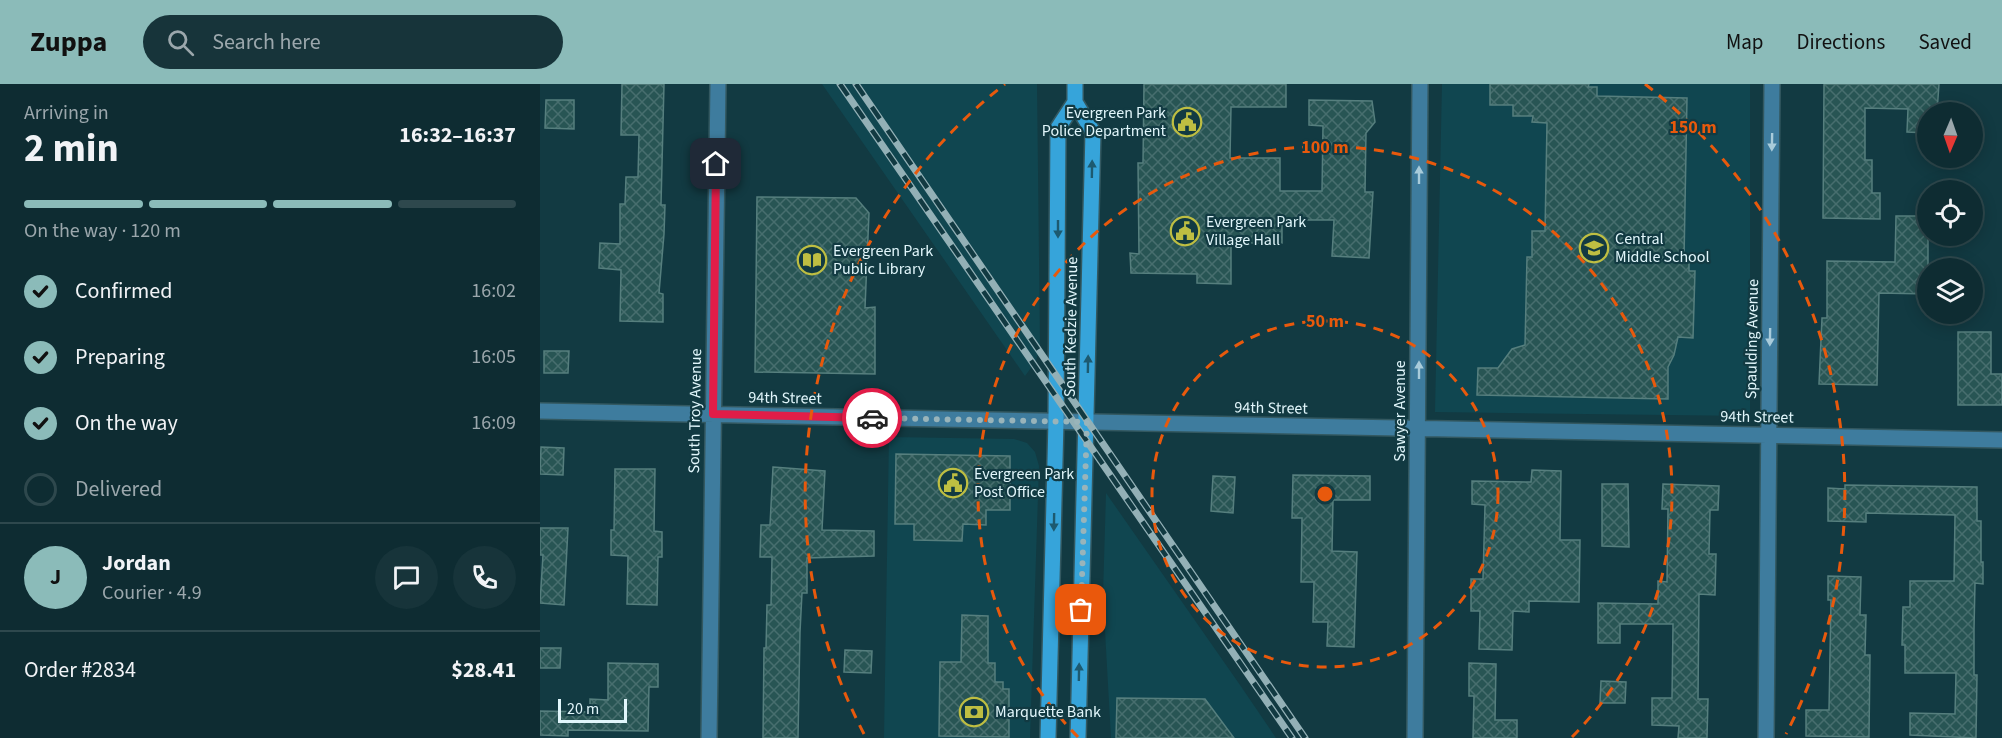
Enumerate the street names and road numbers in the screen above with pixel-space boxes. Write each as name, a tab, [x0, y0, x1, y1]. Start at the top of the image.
street label: South Kedzie Avenue	[1059, 257, 1083, 397]
street label: Spaulding Avenue	[1740, 279, 1764, 399]
street label: South Troy Avenue	[683, 348, 707, 474]
street label: Sawyer Avenue	[1389, 360, 1411, 462]
street label: 94th Street	[748, 386, 822, 410]
street label: 94th Street	[1234, 396, 1308, 420]
street label: 94th Street	[1720, 405, 1794, 429]

